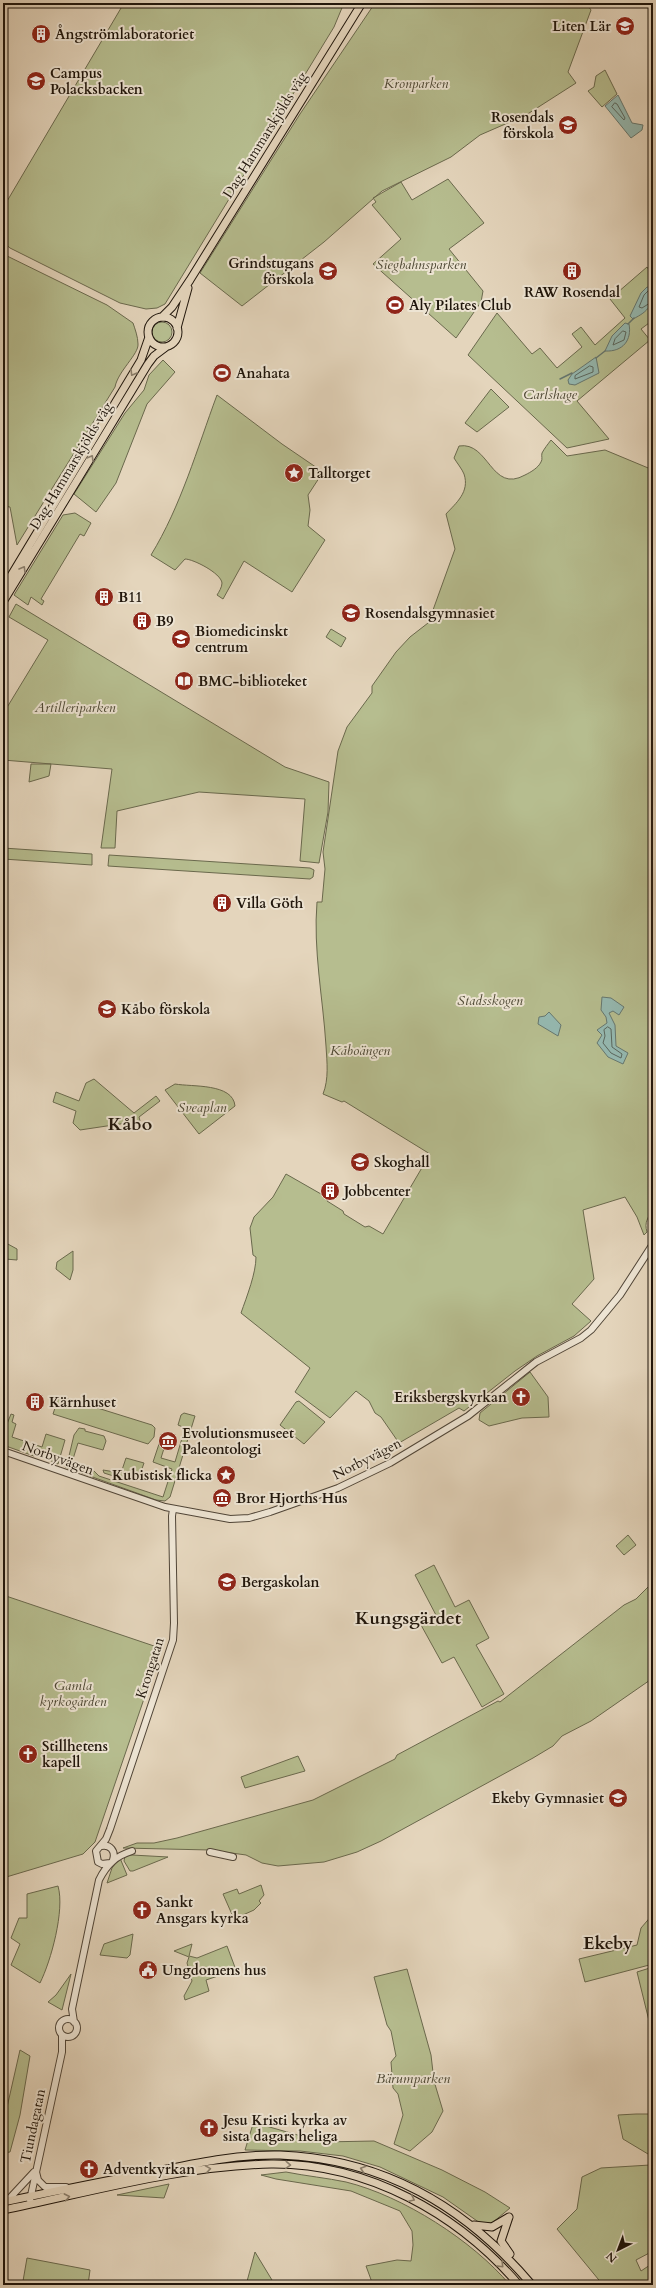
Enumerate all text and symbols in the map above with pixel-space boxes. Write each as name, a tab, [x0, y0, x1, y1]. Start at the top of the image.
school or university icon: Liten Lär	[614, 15, 636, 37]
place label: Liten Lär	[552, 17, 611, 36]
building icon: Ångströmlaboratoriet	[30, 23, 52, 45]
place label: Ångströmlaboratoriet	[55, 24, 194, 44]
place label: Campus Polacksbacken	[50, 64, 143, 99]
street label: Dag Hammarskjölds väg	[218, 68, 312, 202]
school or university icon: Campus Polacksbacken	[25, 70, 47, 92]
park label: Kronparken	[384, 74, 448, 93]
place label: Rosendals förskola	[491, 108, 554, 143]
school or university icon: Rosendals förskola	[557, 114, 579, 136]
place label: Grindstugans förskola	[228, 254, 314, 289]
park label: Siegbahnsparken	[376, 255, 466, 274]
school or university icon: Grindstugans förskola	[317, 260, 339, 282]
building icon: RAW Rosendal	[561, 260, 583, 282]
place label: RAW Rosendal	[524, 283, 620, 302]
sports icon: Aly Pilates Club	[384, 294, 406, 316]
place label: Aly Pilates Club	[409, 296, 512, 315]
sports icon: Anahata	[211, 362, 233, 384]
place label: Anahata	[236, 364, 290, 383]
one-way arrow	[131, 369, 138, 376]
park label: Carlshage	[523, 385, 577, 404]
street label: Dag Hammarskjölds väg	[25, 398, 117, 533]
one-way arrow	[86, 455, 93, 462]
place icon: Talltorget	[283, 462, 305, 484]
place label: Talltorget	[308, 464, 371, 483]
one-way arrow	[19, 566, 26, 573]
building icon: B11	[93, 586, 115, 608]
place label: B11	[118, 588, 142, 607]
school or university icon: Rosendalsgymnasiet	[340, 602, 362, 624]
place label: Rosendalsgymnasiet	[365, 604, 495, 623]
building icon: B9	[131, 610, 153, 632]
place label: B9	[156, 612, 173, 631]
place label: Biomedicinskt centrum	[195, 622, 288, 657]
school or university icon: Biomedicinskt centrum	[170, 628, 192, 650]
library icon: BMC-biblioteket	[173, 670, 195, 692]
place label: BMC-biblioteket	[198, 672, 307, 691]
park label: Artilleriparken	[34, 698, 116, 717]
building icon: Villa Göth	[211, 892, 233, 914]
place label: Villa Göth	[236, 894, 304, 913]
park label: Stadsskogen	[457, 991, 523, 1010]
school or university icon: Kåbo förskola	[96, 998, 118, 1020]
place label: Kåbo förskola	[121, 1000, 210, 1019]
park label: Kåboängen	[330, 1041, 390, 1060]
park label: Sveaplan	[177, 1098, 227, 1117]
district label: Kåbo	[108, 1112, 152, 1137]
school or university icon: Skoghall	[349, 1151, 371, 1173]
place label: Skoghall	[374, 1153, 430, 1172]
building icon: Jobbcenter	[319, 1180, 341, 1202]
place label: Jobbcenter	[342, 1182, 411, 1201]
church icon: Eriksbergskyrkan	[510, 1386, 532, 1408]
place label: Eriksbergskyrkan	[394, 1388, 507, 1407]
building icon: Kärnhuset	[24, 1391, 46, 1413]
place label: Kärnhuset	[49, 1393, 116, 1412]
place label: Evolutionsmuseet Paleontologi	[182, 1424, 294, 1459]
museum icon: Evolutionsmuseet Paleontologi	[157, 1430, 179, 1452]
street label: Norbyvägen	[329, 1434, 405, 1484]
street label: Norbyvägen	[20, 1436, 96, 1480]
place icon: Kubistisk flicka	[215, 1464, 237, 1486]
place label: Kubistisk flicka	[112, 1466, 212, 1485]
museum icon: Bror Hjorths Hus	[211, 1487, 233, 1509]
place label: Bror Hjorths Hus	[236, 1489, 348, 1508]
school or university icon: Bergaskolan	[216, 1571, 238, 1593]
place label: Bergaskolan	[241, 1573, 320, 1592]
district label: Kungsgärdet	[355, 1606, 462, 1631]
street label: Krongatan	[131, 1635, 169, 1701]
park label: Gamla kyrkogården	[39, 1676, 107, 1711]
place label: Stillhetens kapell	[42, 1737, 108, 1772]
church icon: Stillhetens kapell	[17, 1743, 39, 1765]
school or university icon: Ekeby Gymnasiet	[607, 1787, 629, 1809]
place label: Ekeby Gymnasiet	[492, 1789, 604, 1808]
place label: Sankt Ansgars kyrka	[156, 1893, 249, 1928]
church icon: Sankt Ansgars kyrka	[131, 1899, 153, 1921]
district label: Ekeby	[583, 1931, 634, 1956]
public building icon: Ungdomens hus	[137, 1959, 159, 1981]
place label: Ungdomens hus	[162, 1961, 266, 1980]
park label: Bärumparken	[376, 2069, 450, 2088]
street label: Tiundagatan	[16, 2087, 50, 2165]
place label: Jesu Kristi kyrka av sista dagars heliga	[221, 2111, 347, 2146]
church icon: Jesu Kristi kyrka av sista dagars heliga	[198, 2117, 220, 2139]
church icon: Adventkyrkan	[78, 2158, 100, 2180]
place label: Adventkyrkan	[103, 2160, 195, 2179]
one-way arrow	[285, 2161, 291, 2169]
one-way arrow	[205, 2165, 211, 2174]
one-way arrow	[359, 2165, 366, 2174]
one-way arrow	[64, 2194, 70, 2202]
one-way arrow	[408, 2194, 416, 2202]
north arrow	[598, 2230, 638, 2270]
text: N	[603, 2248, 620, 2266]
one-way arrow	[497, 2260, 504, 2268]

